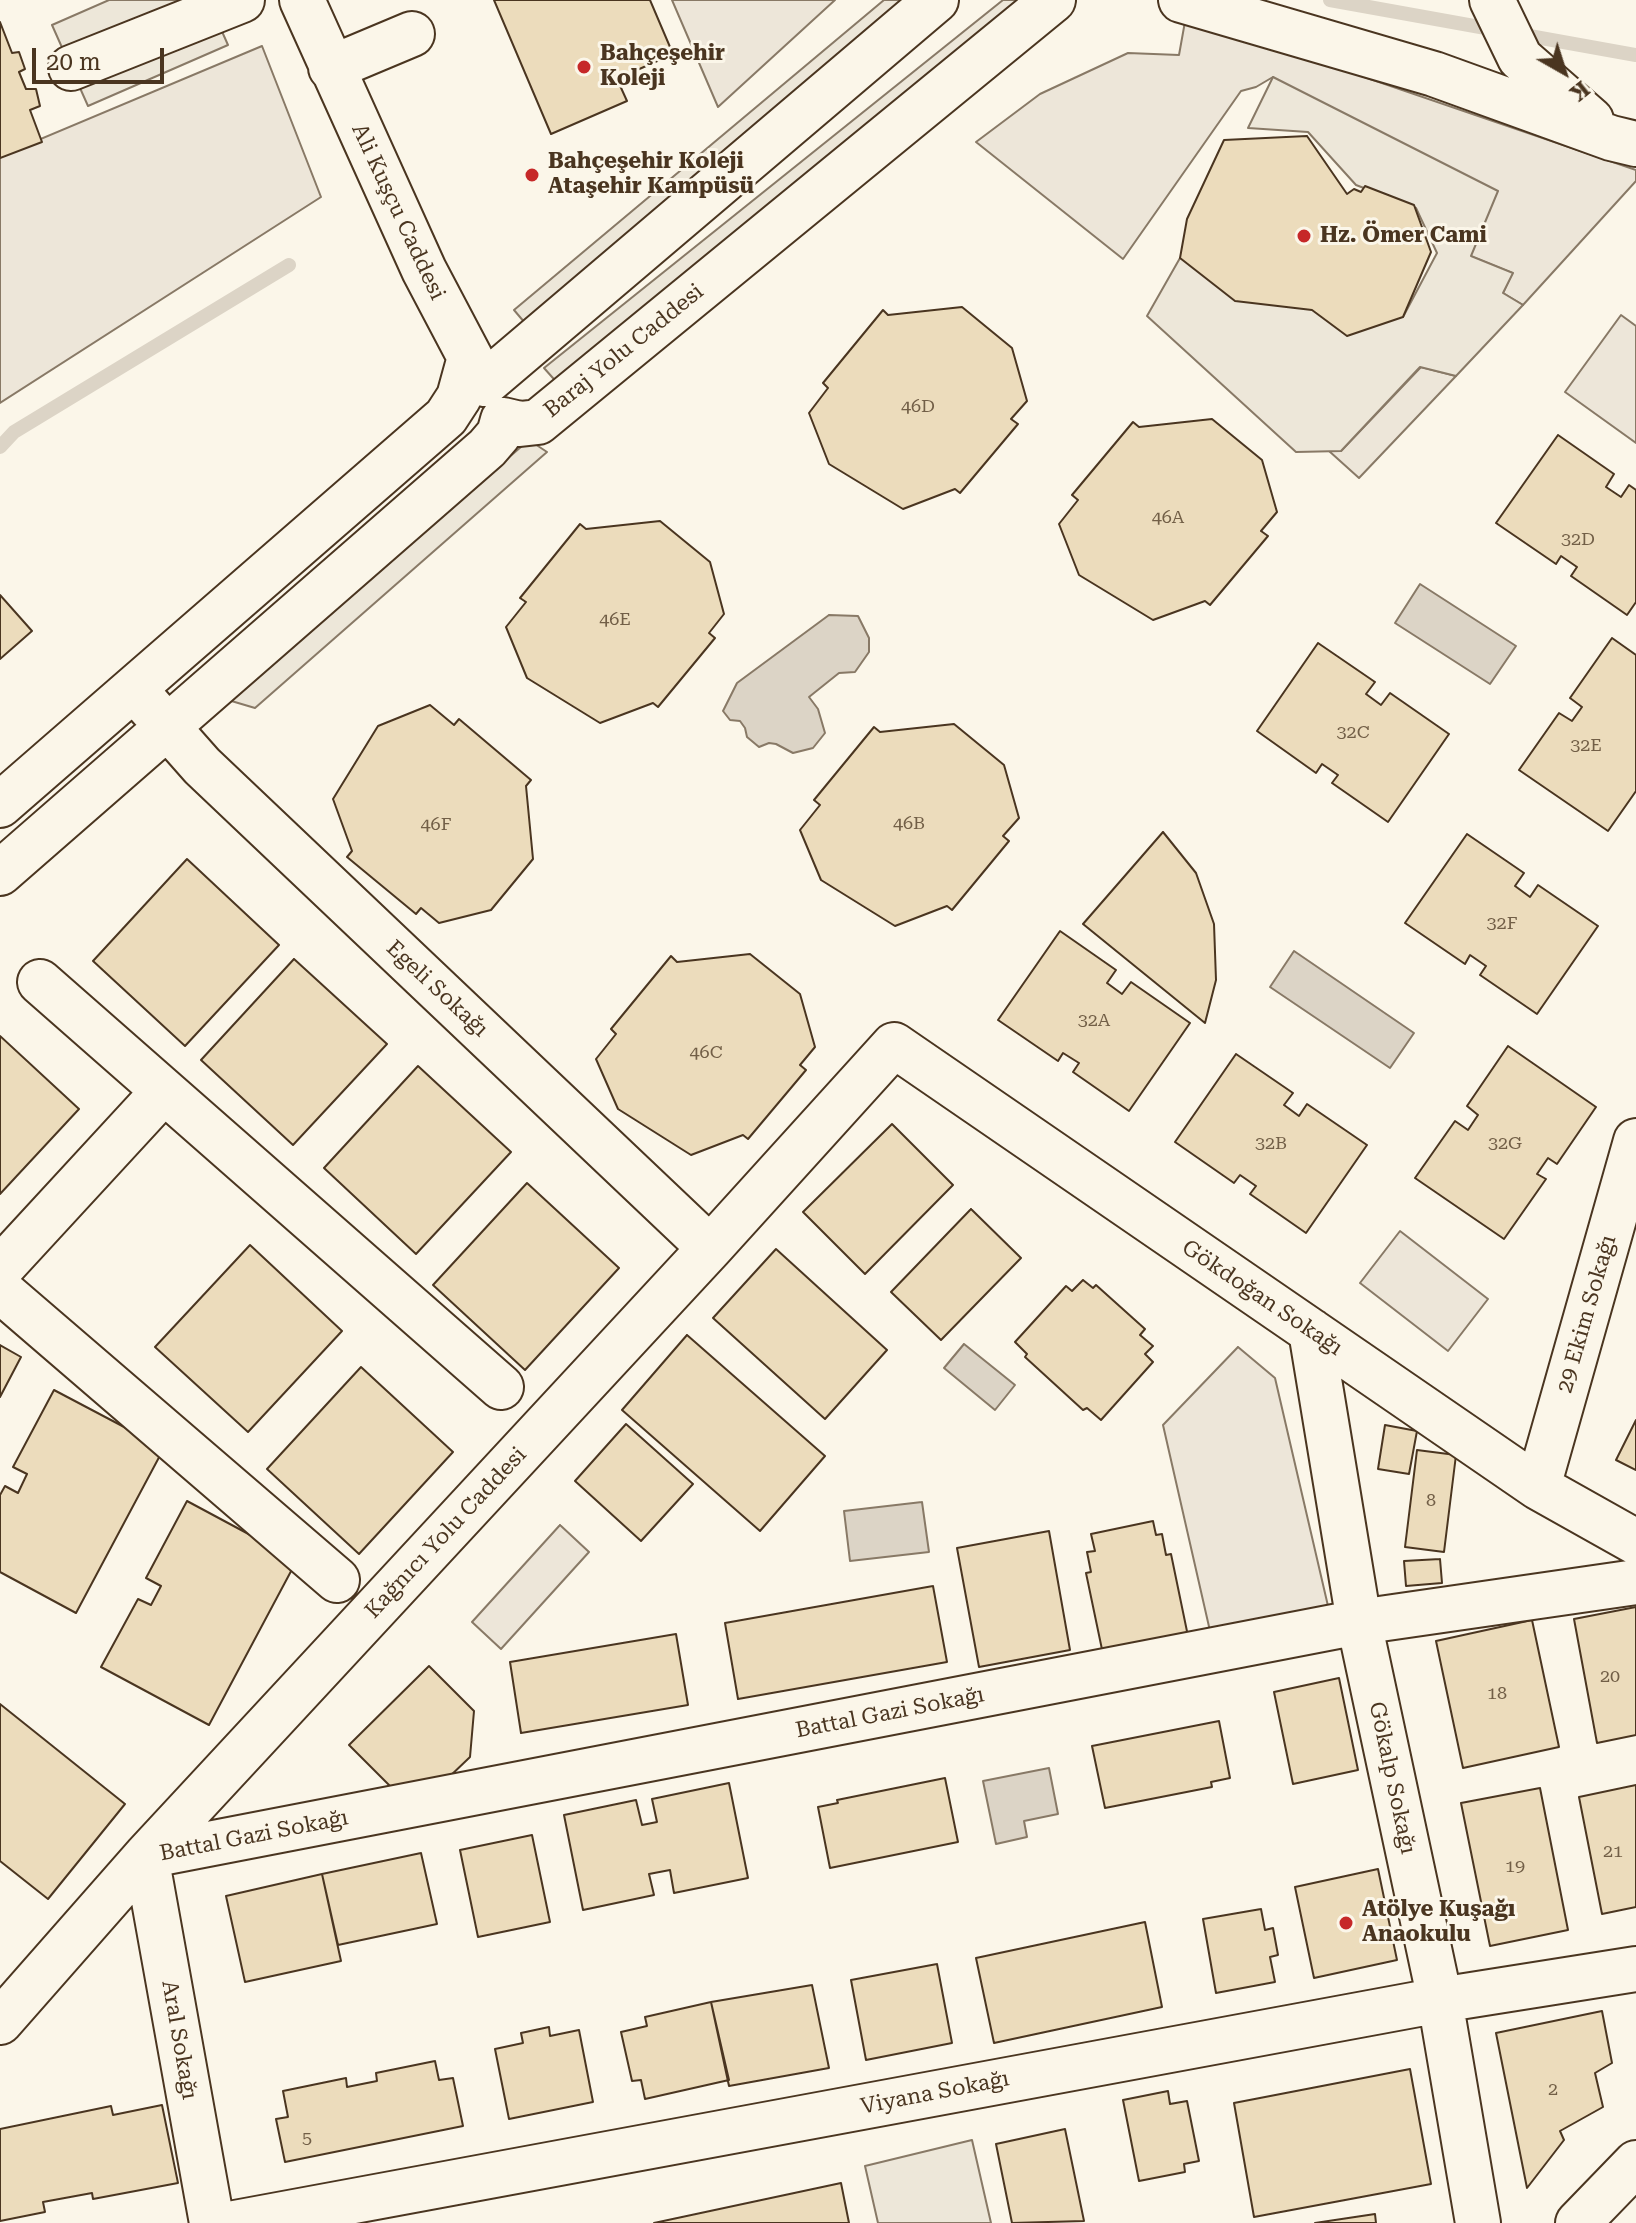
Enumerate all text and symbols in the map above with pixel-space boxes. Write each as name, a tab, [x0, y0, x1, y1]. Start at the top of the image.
scale bar	[36, 32, 168, 82]
north arrow	[1524, 32, 1604, 112]
place label: Bahçeşehir Koleji	[600, 41, 725, 92]
text: 20 m	[46, 48, 101, 76]
marker: Bahçeşehir Koleji	[575, 58, 593, 76]
text: K	[1565, 76, 1594, 106]
street label: Ali Kuşçu Caddesi	[346, 120, 450, 304]
place label: Bahçeşehir Koleji Ataşehir Kampüsü	[548, 149, 754, 200]
marker: Bahçeşehir Koleji Ataşehir Kampüsü	[523, 166, 541, 184]
place label: Hz. Ömer Cami	[1320, 223, 1487, 249]
marker: Hz. Ömer Cami	[1295, 227, 1313, 245]
street label: Baraj Yolu Caddesi	[539, 279, 709, 423]
house number: 46D	[901, 396, 935, 418]
house number: 46A	[1152, 507, 1184, 529]
house number: 32D	[1561, 529, 1595, 551]
house number: 46E	[599, 609, 631, 631]
house number: 32C	[1336, 722, 1370, 744]
house number: 32E	[1570, 735, 1602, 757]
house number: 46B	[893, 813, 925, 835]
house number: 46F	[421, 814, 451, 836]
house number: 32F	[1487, 913, 1517, 935]
street label: Egeli Sokağı	[381, 935, 493, 1043]
house number: 32A	[1078, 1010, 1110, 1032]
house number: 46C	[689, 1042, 723, 1064]
house number: 32B	[1255, 1133, 1287, 1155]
house number: 32G	[1488, 1133, 1522, 1155]
street label: 29 Ekim Sokağı	[1552, 1232, 1622, 1396]
street label: Gökdoğan Sokağı	[1177, 1235, 1347, 1361]
street label: Kağnıcı Yolu Caddesi	[360, 1442, 532, 1624]
house number: 8	[1426, 1490, 1436, 1512]
house number: 20	[1600, 1666, 1620, 1688]
street label: Battal Gazi Sokağı	[793, 1682, 987, 1744]
house number: 18	[1487, 1683, 1507, 1705]
street label: Gökalp Sokağı	[1363, 1699, 1421, 1857]
street label: Battal Gazi Sokağı	[157, 1805, 351, 1867]
house number: 21	[1603, 1841, 1623, 1863]
house number: 19	[1505, 1856, 1525, 1878]
place label: Atölye Kuşağı Anaokulu	[1362, 1897, 1515, 1948]
marker: Atölye Kuşağı Anaokulu	[1337, 1914, 1355, 1932]
street label: Aral Sokağı	[156, 1978, 202, 2102]
street label: Viyana Sokağı	[859, 2066, 1011, 2120]
house number: 2	[1548, 2079, 1558, 2101]
house number: 5	[302, 2128, 312, 2150]

